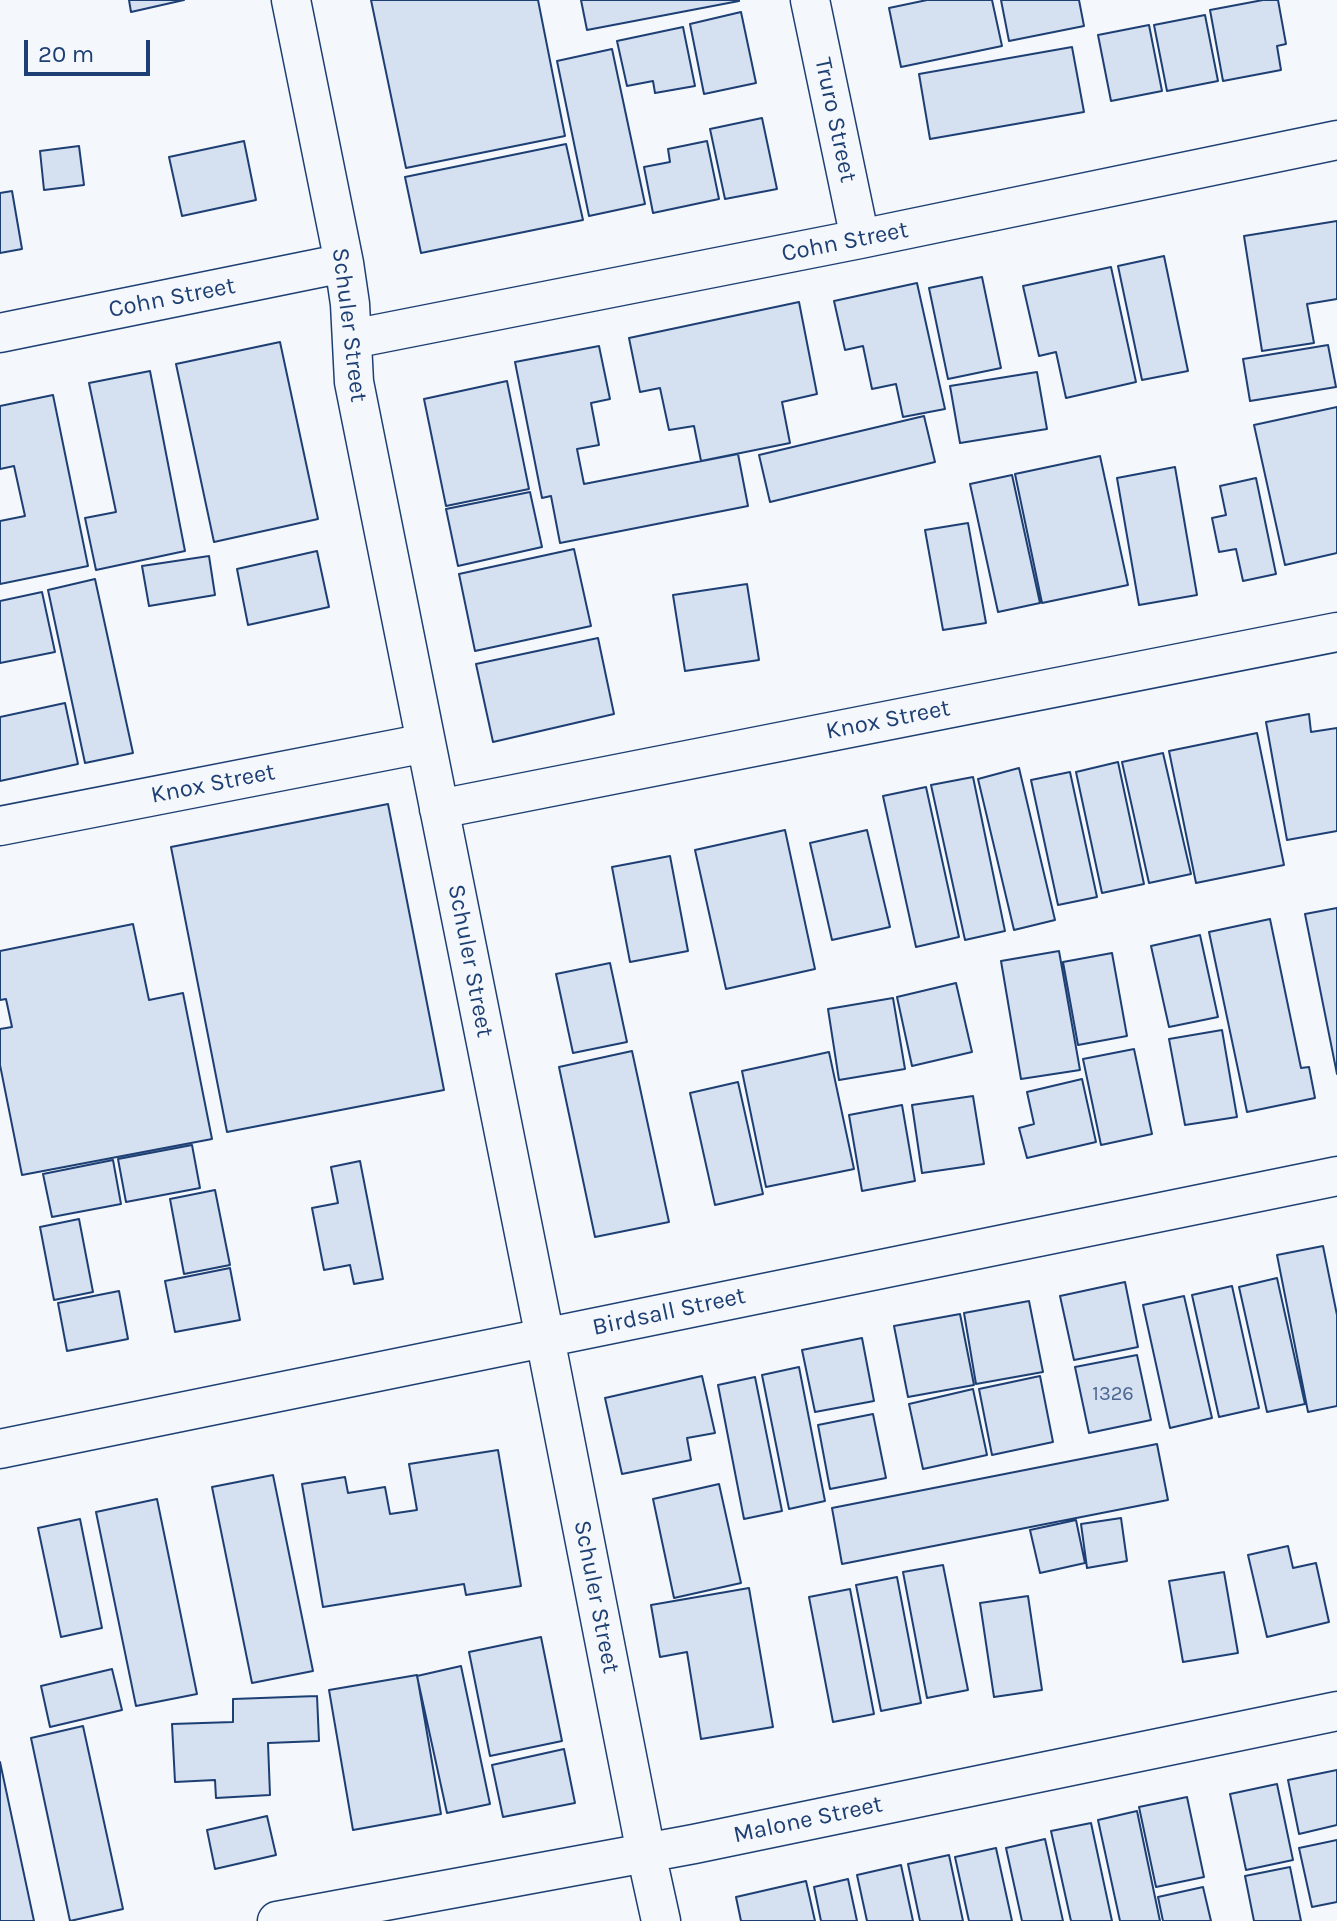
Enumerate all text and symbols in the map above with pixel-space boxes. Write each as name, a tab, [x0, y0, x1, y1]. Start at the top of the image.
scale bar	[28, 24, 154, 74]
text: 20 m	[38, 40, 94, 68]
street label: Truro Street	[808, 55, 862, 185]
street label: Cohn Street	[779, 216, 911, 268]
street label: Schuler Street	[325, 246, 373, 404]
street label: Cohn Street	[106, 272, 238, 324]
street label: Knox Street	[823, 694, 953, 746]
street label: Knox Street	[148, 758, 278, 810]
street label: Schuler Street	[441, 882, 499, 1040]
street label: Birdsall Street	[590, 1282, 748, 1342]
house number: 1326	[1092, 1382, 1134, 1406]
street label: Schuler Street	[567, 1518, 625, 1676]
street label: Malone Street	[731, 1790, 885, 1850]

